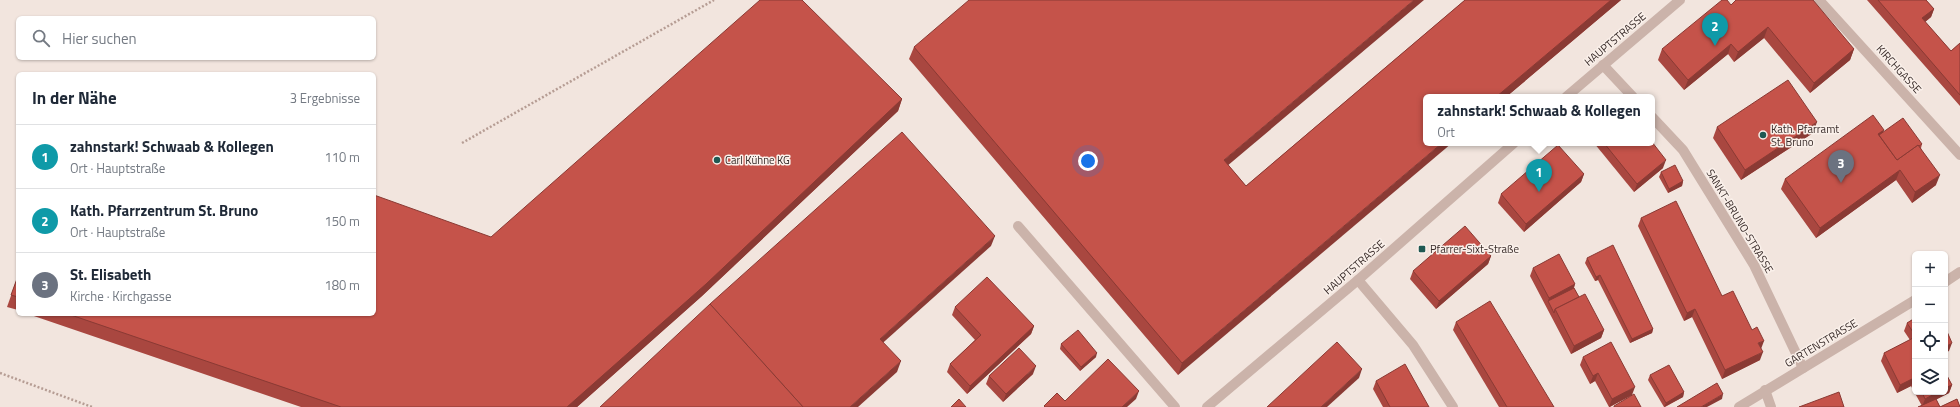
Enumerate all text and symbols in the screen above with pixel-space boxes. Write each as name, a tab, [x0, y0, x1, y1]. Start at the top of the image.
street label: HAUPTSTRASSE	[1581, 8, 1649, 70]
pin: 2	[1702, 13, 1728, 46]
search box	[16, 16, 376, 60]
icon: search	[30, 27, 52, 49]
text: Hier suchen	[62, 27, 137, 50]
street label: KIRCHGASSE	[1873, 41, 1925, 97]
text: In der Nähe	[32, 85, 117, 111]
text: 3 Ergebnisse	[290, 88, 360, 108]
popup	[1423, 94, 1655, 146]
text: zahnstark! Schwaab & Kollegen	[1437, 99, 1641, 122]
place label: Kath. Pfarramt St. Bruno	[1771, 121, 1839, 150]
text: Ort	[1437, 122, 1455, 142]
marker: Kath. Pfarramt St. Bruno	[1758, 130, 1768, 140]
text: zahnstark! Schwaab & Kollegen	[70, 135, 274, 158]
text: 1	[41, 147, 49, 167]
text: 110 m	[324, 147, 360, 167]
pin: 3	[1828, 150, 1854, 183]
your location	[1078, 151, 1098, 171]
place label: Carl Kühne KG	[725, 152, 790, 168]
marker: Carl Kühne KG	[712, 155, 722, 165]
text: Ort · Hauptstraße	[70, 158, 165, 178]
pin: 1	[1526, 159, 1552, 192]
street label: SANKT-BRUNO-STRASSE	[1703, 166, 1777, 276]
text: Kath. Pfarrzentrum St. Bruno	[70, 199, 258, 222]
text: 2	[41, 211, 49, 231]
text: 150 m	[324, 211, 360, 231]
text: Ort · Hauptstraße	[70, 222, 165, 242]
street label: HAUPTSTRASSE	[1320, 236, 1388, 298]
place label: Pfarrer-Sixt-Straße	[1430, 241, 1519, 257]
marker: Pfarrer-Sixt-Straße	[1417, 244, 1427, 254]
map controls	[1912, 251, 1948, 395]
button: +	[1912, 251, 1948, 287]
text: St. Elisabeth	[70, 263, 151, 286]
text: 3	[41, 275, 49, 295]
text: 180 m	[324, 275, 360, 295]
text: Kirche · Kirchgasse	[70, 286, 171, 306]
button: −	[1912, 287, 1948, 323]
street label: GARTENSTRASSE	[1782, 315, 1860, 371]
button: locate	[1912, 323, 1948, 359]
button: layers	[1912, 359, 1948, 395]

